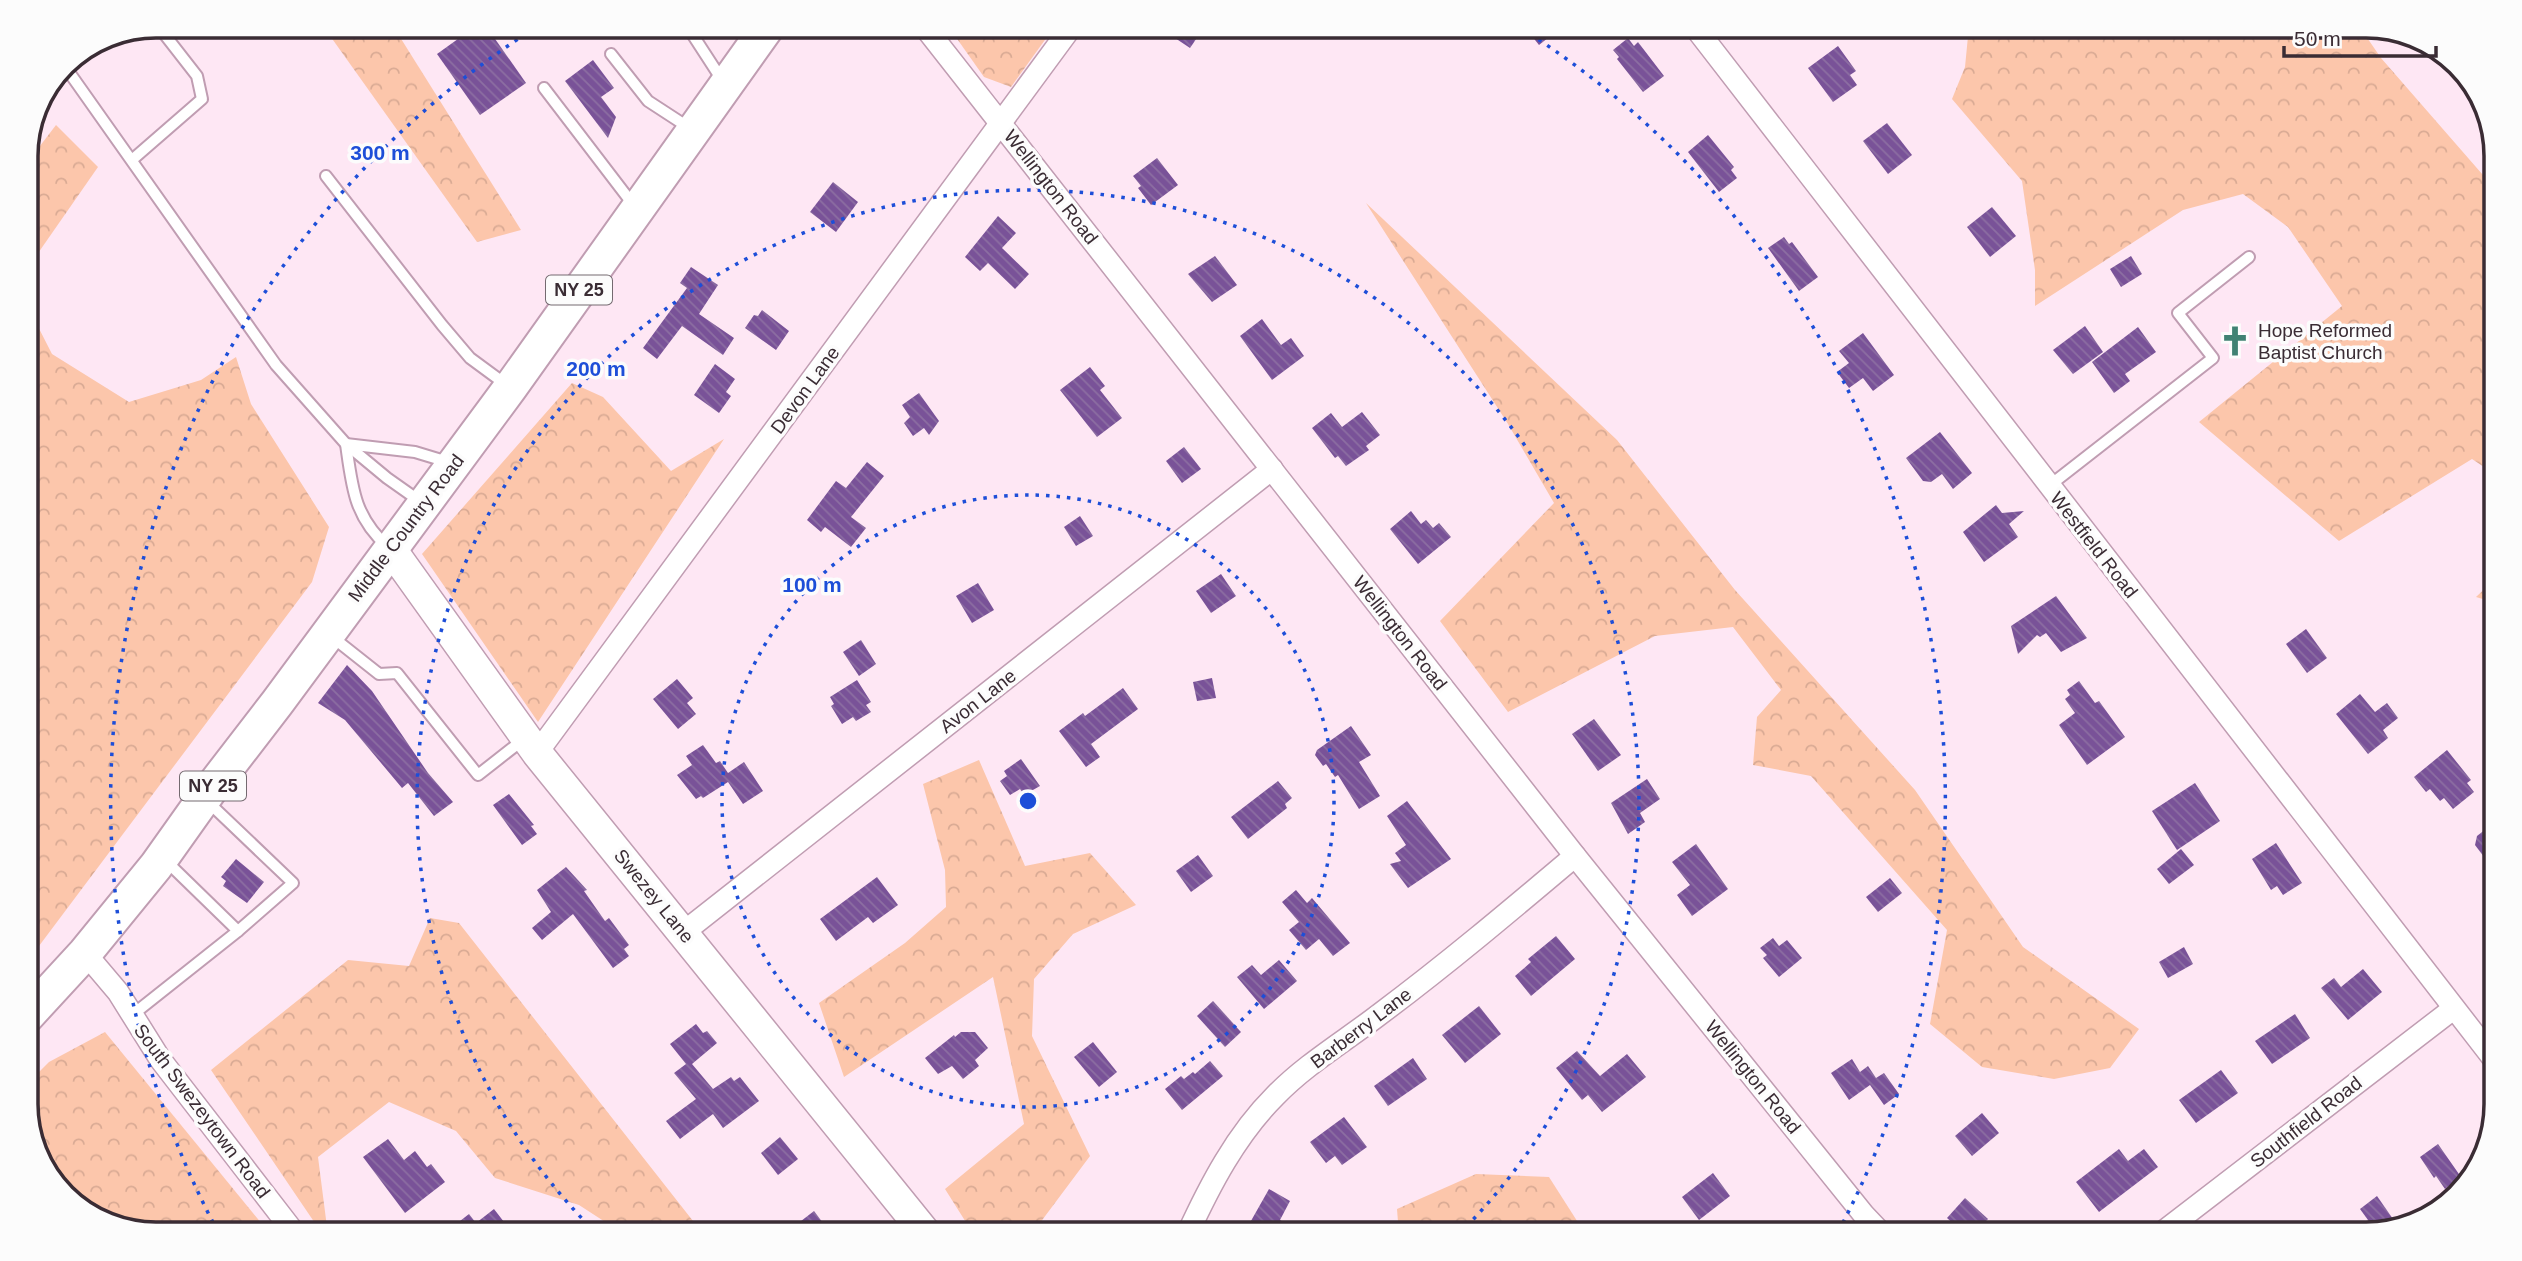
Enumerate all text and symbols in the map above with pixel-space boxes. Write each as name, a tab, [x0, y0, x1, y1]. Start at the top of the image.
scale bar	[2284, 14, 2436, 58]
text: 50 m	[2294, 27, 2341, 50]
street label: Wellington Road	[1000, 126, 1102, 248]
text: 300 m	[350, 141, 410, 164]
road number: NY 25	[546, 276, 612, 304]
place label: Hope Reformed Baptist Church	[2258, 320, 2392, 363]
church icon: Hope Reformed Baptist Church	[2218, 324, 2252, 358]
street label: Devon Lane	[766, 342, 844, 438]
text: 200 m	[566, 357, 626, 380]
street label: Middle Country Road	[344, 450, 468, 606]
street label: Westfield Road	[2046, 488, 2142, 602]
street label: Wellington Road	[1349, 572, 1451, 694]
text: 100 m	[782, 573, 842, 596]
street label: Avon Lane	[936, 665, 1020, 737]
road number: NY 25	[180, 772, 246, 800]
centre of rings	[1016, 789, 1040, 813]
street label: Swezey Lane	[610, 845, 698, 947]
street label: Barberry Lane	[1307, 983, 1415, 1073]
street label: Wellington Road	[1701, 1016, 1805, 1138]
street label: South Swezeytown Road	[130, 1020, 274, 1202]
street label: Southfield Road	[2246, 1072, 2366, 1172]

